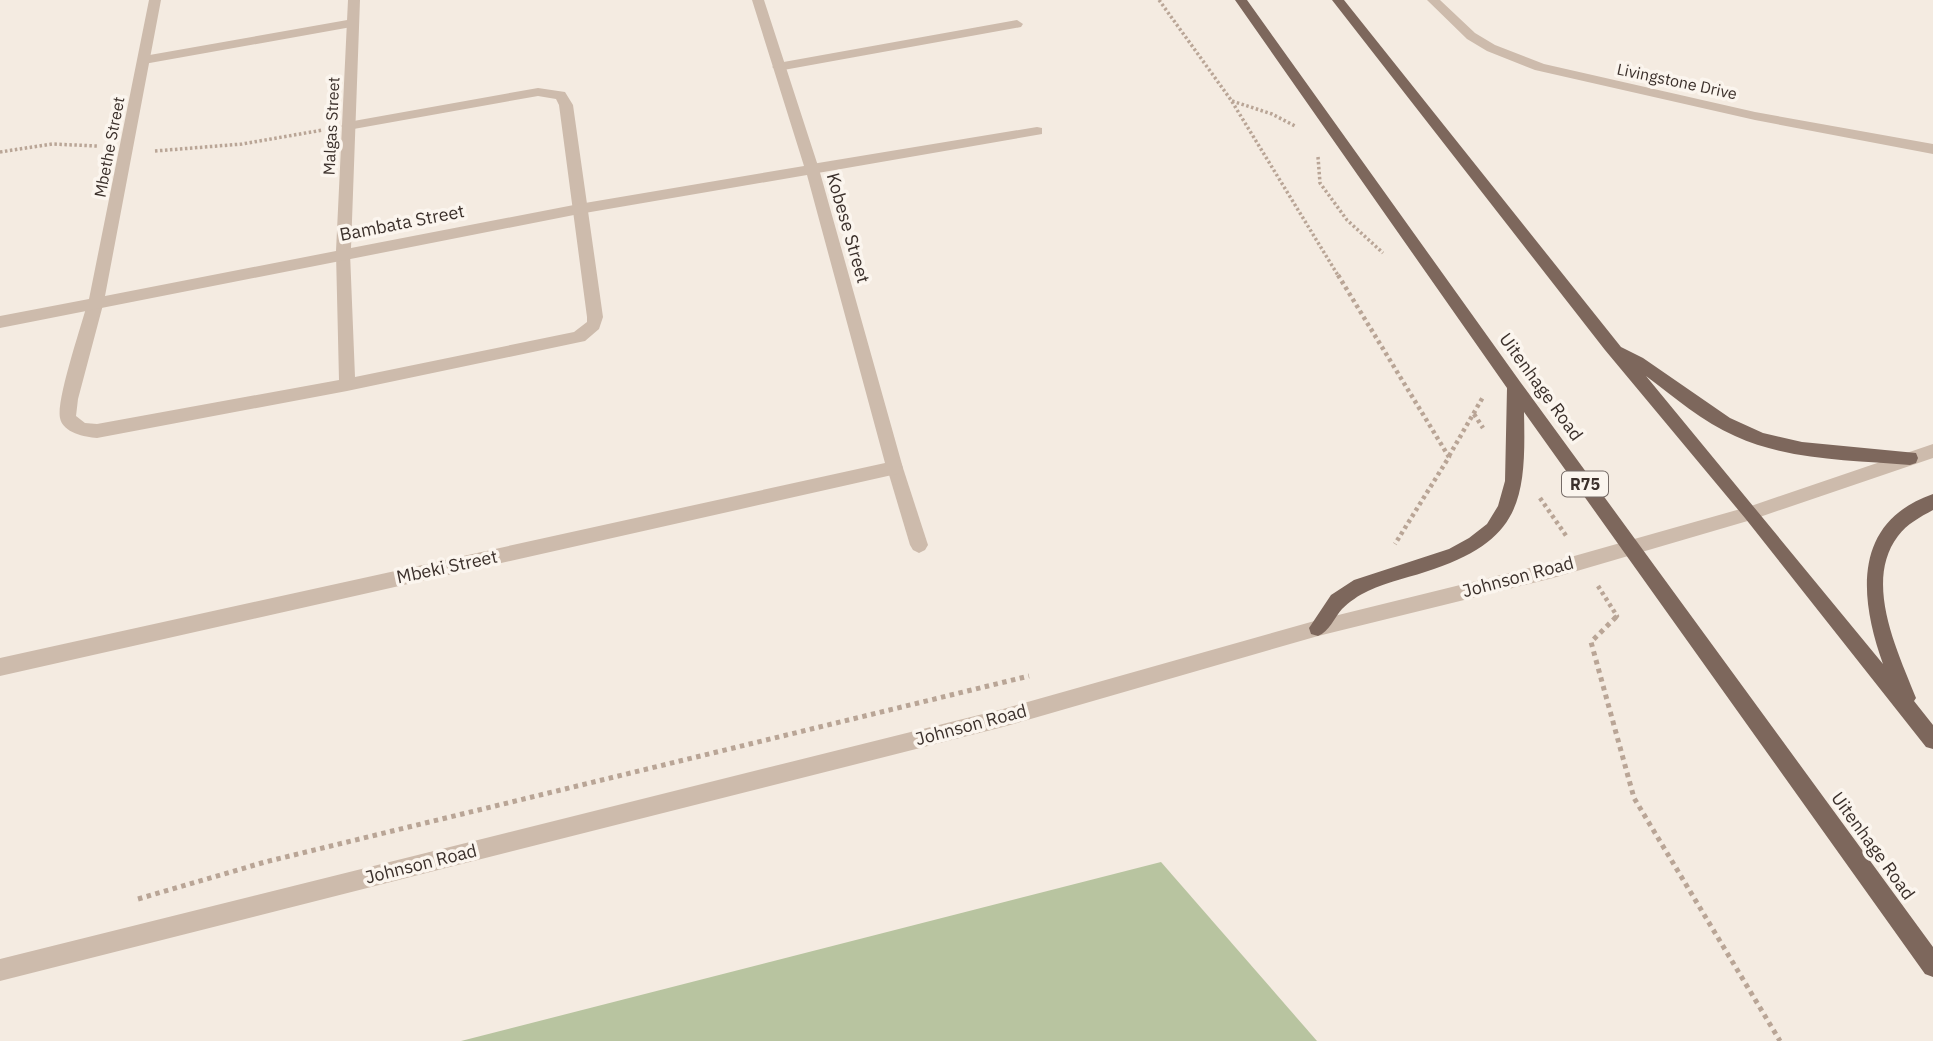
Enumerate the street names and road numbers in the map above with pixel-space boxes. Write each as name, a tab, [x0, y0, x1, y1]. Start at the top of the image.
street label: Livingstone Drive	[1615, 58, 1739, 104]
street label: Malgas Street	[318, 76, 344, 176]
street label: Mbethe Street	[89, 95, 129, 199]
street label: Kobese Street	[822, 170, 875, 286]
street label: Bambata Street	[338, 199, 466, 246]
street label: Uitenhage Road	[1495, 328, 1588, 445]
road number: R75	[1562, 471, 1608, 496]
street label: Mbeki Street	[394, 545, 499, 588]
street label: Johnson Road	[1460, 551, 1576, 602]
street label: Johnson Road	[913, 699, 1029, 750]
street label: Uitenhage Road	[1827, 787, 1920, 904]
street label: Johnson Road	[363, 839, 479, 889]

